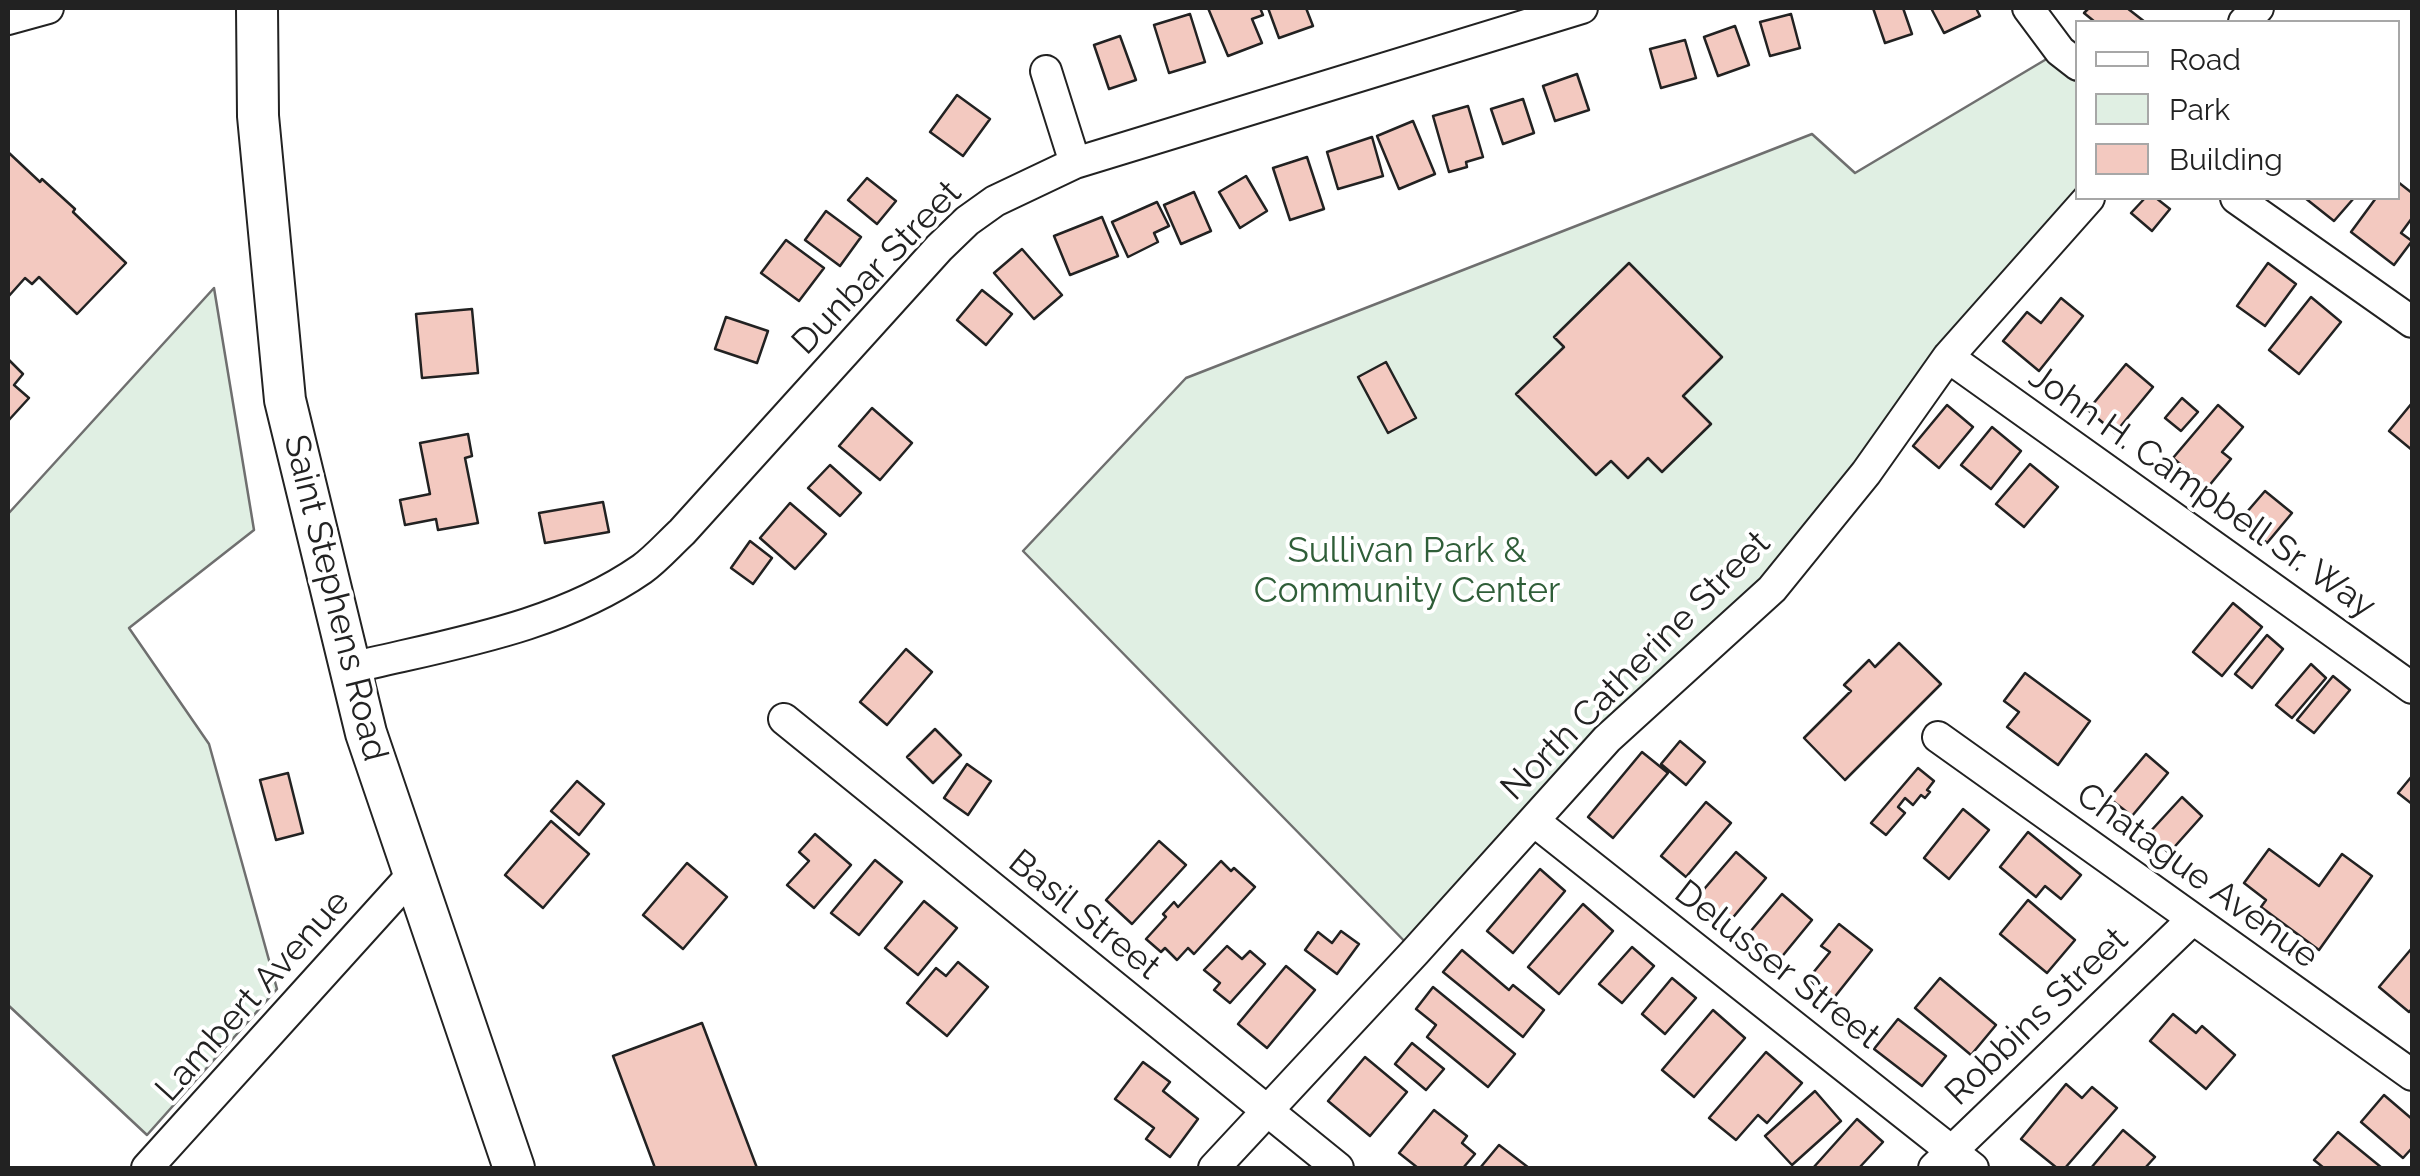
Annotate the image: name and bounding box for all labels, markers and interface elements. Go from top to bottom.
legend [2075,20,2400,200]
text: Road [2169,42,2241,77]
text: Park [2169,92,2230,127]
text: Building [2169,142,2283,177]
street label: Dunbar Street [784,172,970,364]
street label: John H. Campbell Sr. Way [2021,356,2383,628]
street label: Saint Stephens Road [274,431,396,765]
street label: North Catherine Street [1493,523,1779,809]
park label: Sullivan Park & Community Center [1254,530,1560,612]
street label: Chatague Avenue [2068,774,2326,978]
street label: Basil Street [1000,841,1168,989]
street label: Delusser Street [1666,872,1888,1058]
street label: Lambert Avenue [147,882,359,1110]
street label: Robbins Street [1937,920,2137,1114]

